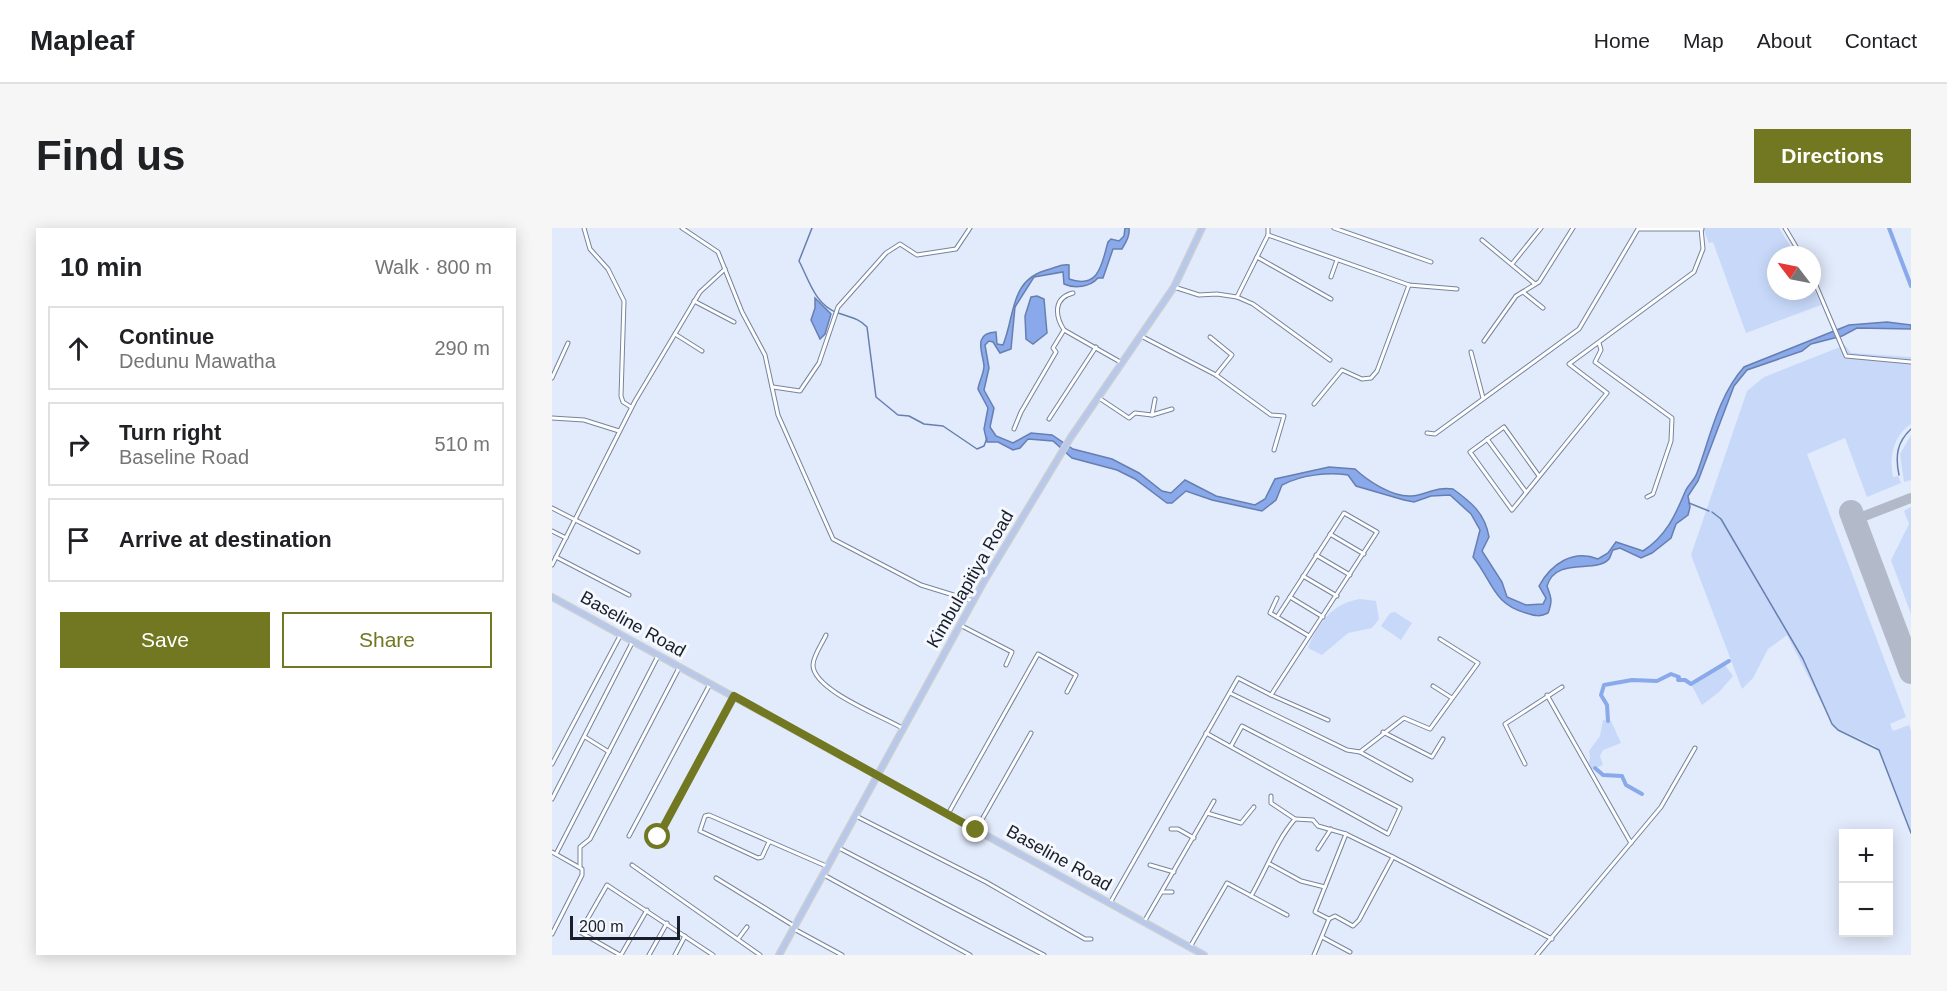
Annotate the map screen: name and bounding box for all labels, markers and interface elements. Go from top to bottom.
text: Mapleaf [30,25,134,56]
text: Home [1594,29,1650,52]
text: Map [1683,29,1724,52]
text: About [1757,29,1812,52]
text: Contact [1845,29,1917,52]
button: Directions [1754,129,1911,183]
text: Find us [36,132,185,179]
north arrow [1767,246,1821,300]
text: 10 min [60,252,142,282]
text: Walk · 800 m [375,256,492,278]
text: Continue [119,324,214,349]
icon: ahead [62,332,95,365]
text: 290 m [434,337,490,359]
text: Dedunu Mawatha [119,350,276,372]
text: Turn right [119,420,221,445]
icon: right [62,428,95,461]
text: 510 m [434,433,490,455]
text: Baseline Road [119,446,249,468]
street label: Kimbulapitiya Road [923,507,1017,651]
icon: arrive [62,524,95,557]
text: Arrive at destination [119,527,332,552]
street label: Baseline Road [577,587,689,661]
button: Save [60,612,270,668]
button: Share [282,612,492,668]
route end [962,816,988,842]
street label: Baseline Road [1003,821,1115,895]
route start [644,823,670,849]
map controls [1839,829,1893,937]
button: + [1839,829,1893,883]
button: − [1839,883,1893,937]
scale bar [570,913,680,940]
text: 200 m [579,918,623,935]

